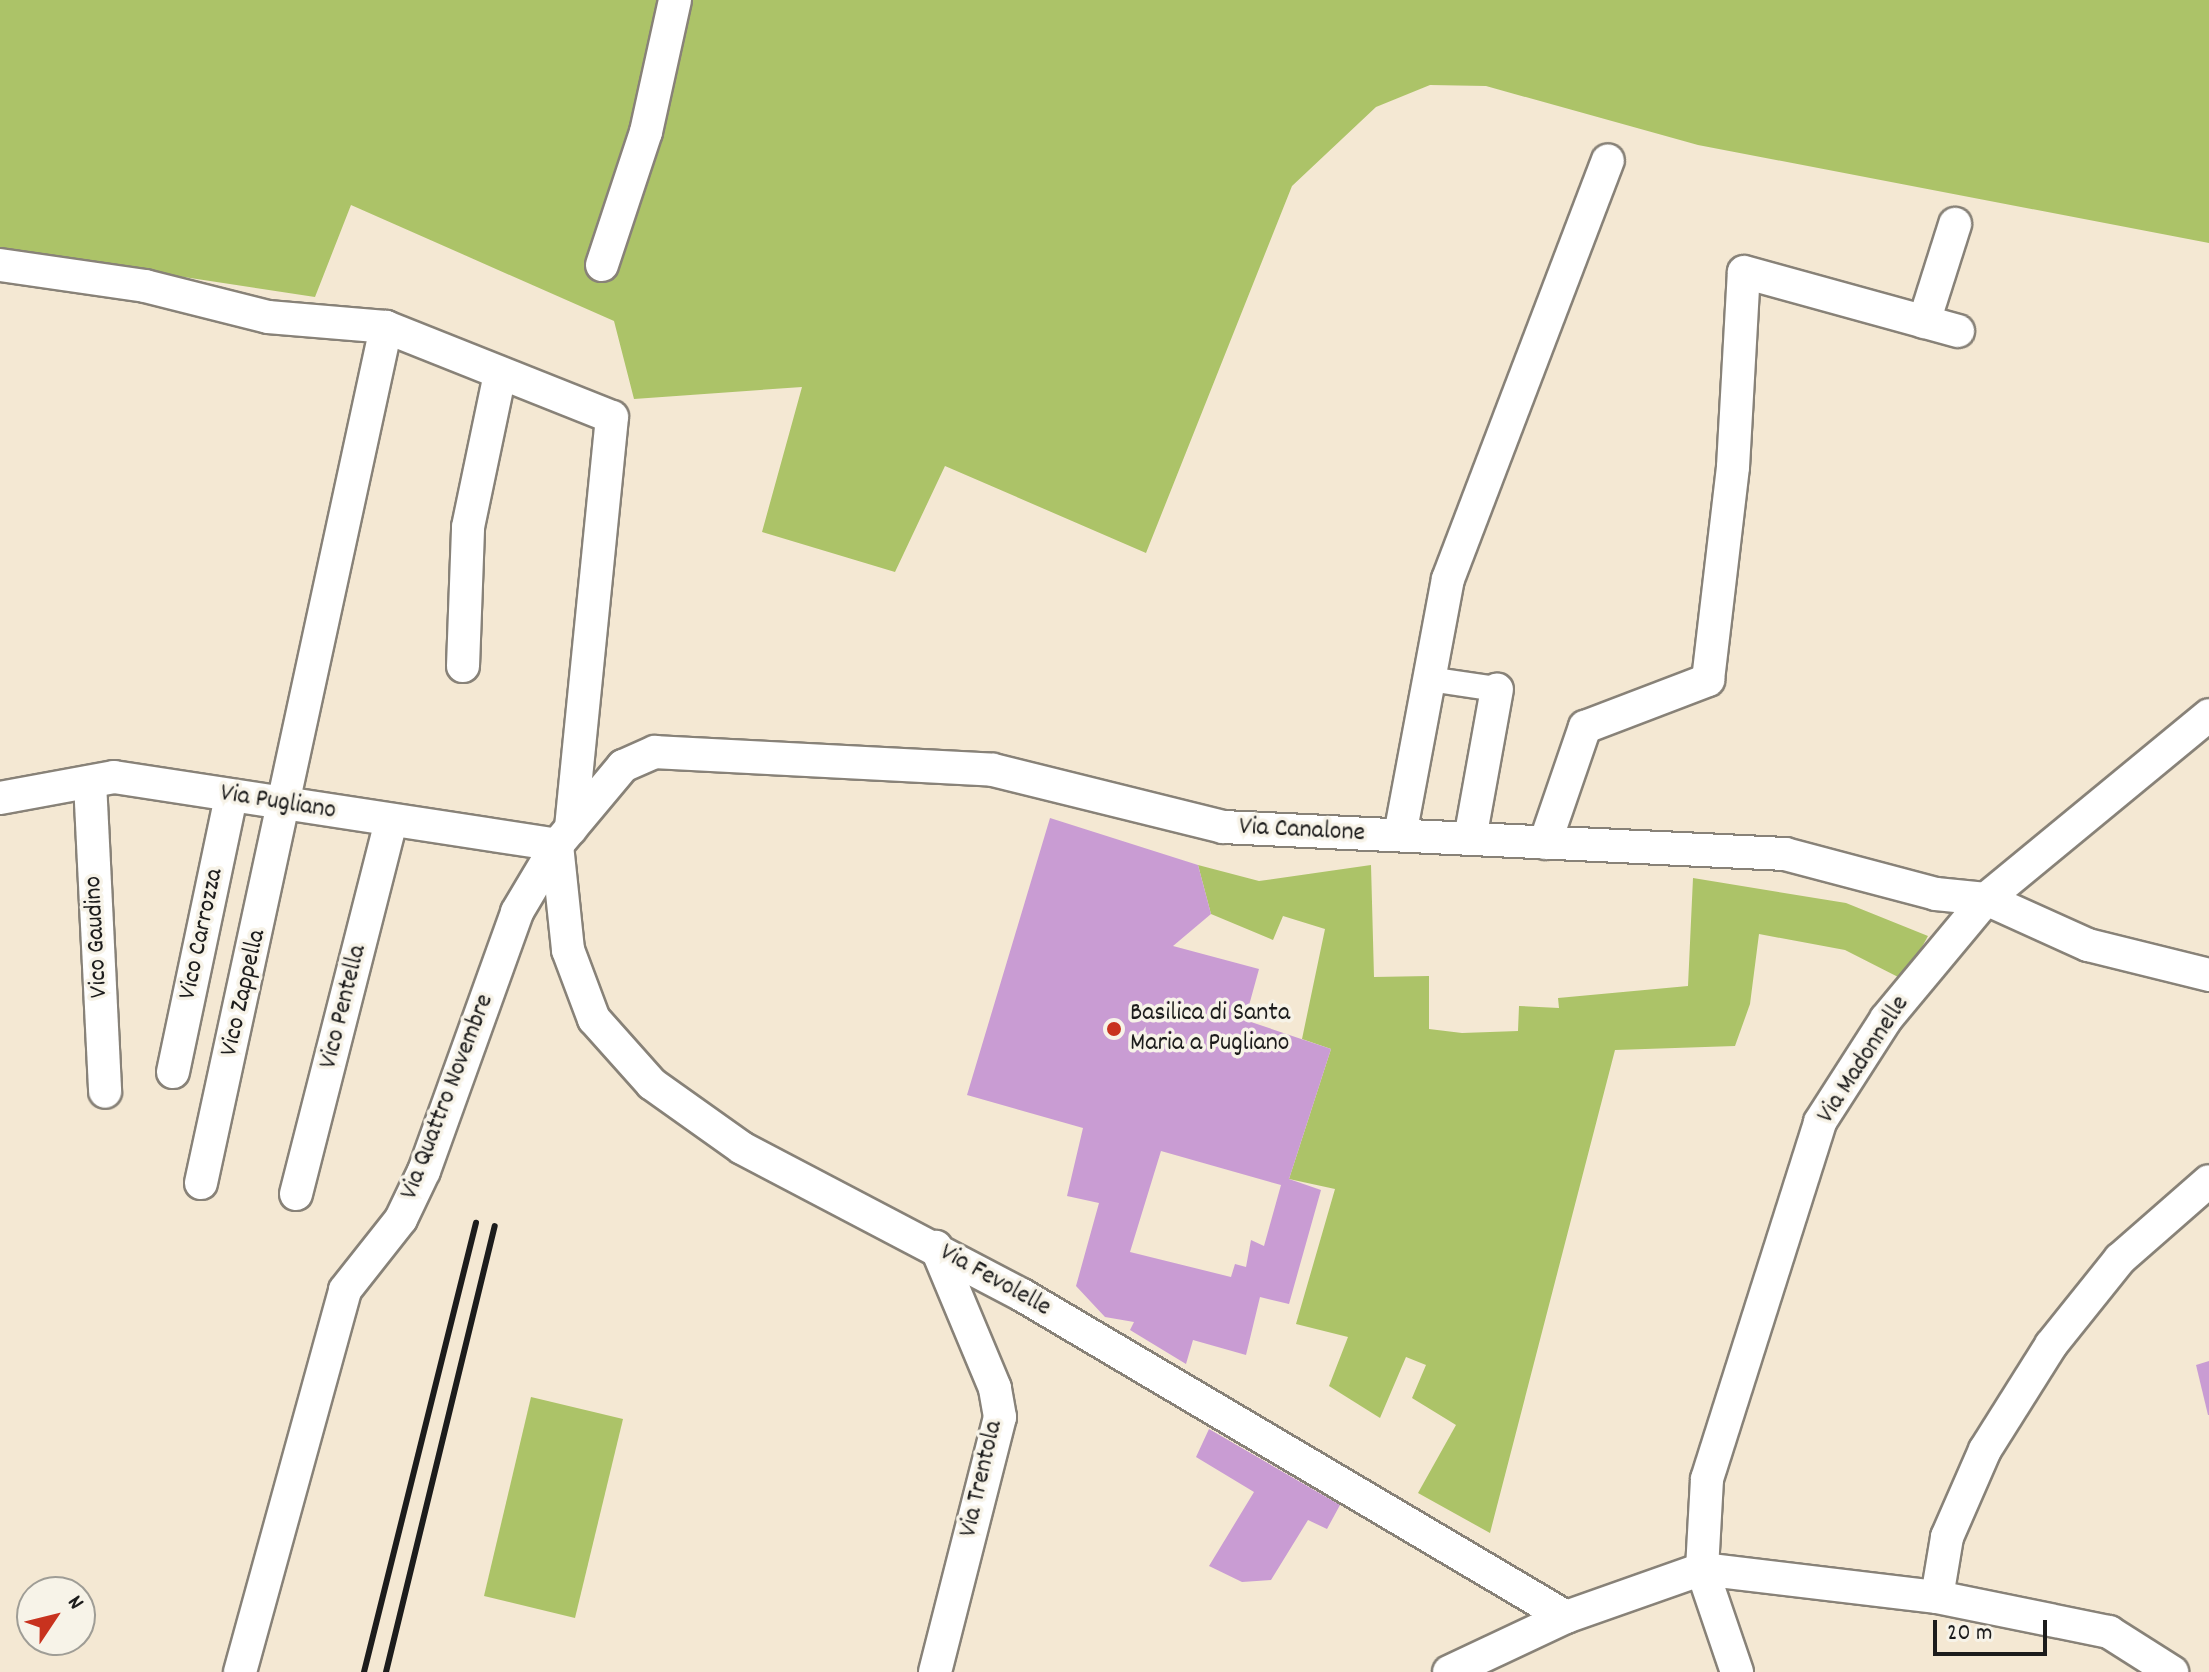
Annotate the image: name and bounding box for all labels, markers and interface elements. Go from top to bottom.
street label: Via Pugliano [218,778,338,828]
street label: Via Canalone [1238,812,1366,850]
street label: Vico Carrozza [173,866,231,1002]
street label: Vico Gaudino [78,875,116,999]
street label: Vico Zappella [214,927,274,1059]
street label: Vico Pentella [314,942,374,1072]
street label: Via Quattro Novembre [395,990,501,1204]
street label: Via Madonnelle [1811,990,1917,1130]
place label: Basilica di Santa Maria a Pugliano [1130,998,1290,1060]
marker: Basilica di Santa Maria a Pugliano [1105,1020,1123,1038]
street label: Via Fevolelle [934,1238,1056,1324]
street label: Via Trentola [953,1418,1011,1540]
north arrow [16,1576,96,1656]
text: N [59,1590,90,1616]
scale bar [1937,1604,2051,1654]
text: 20 m [1947,1617,1993,1651]

